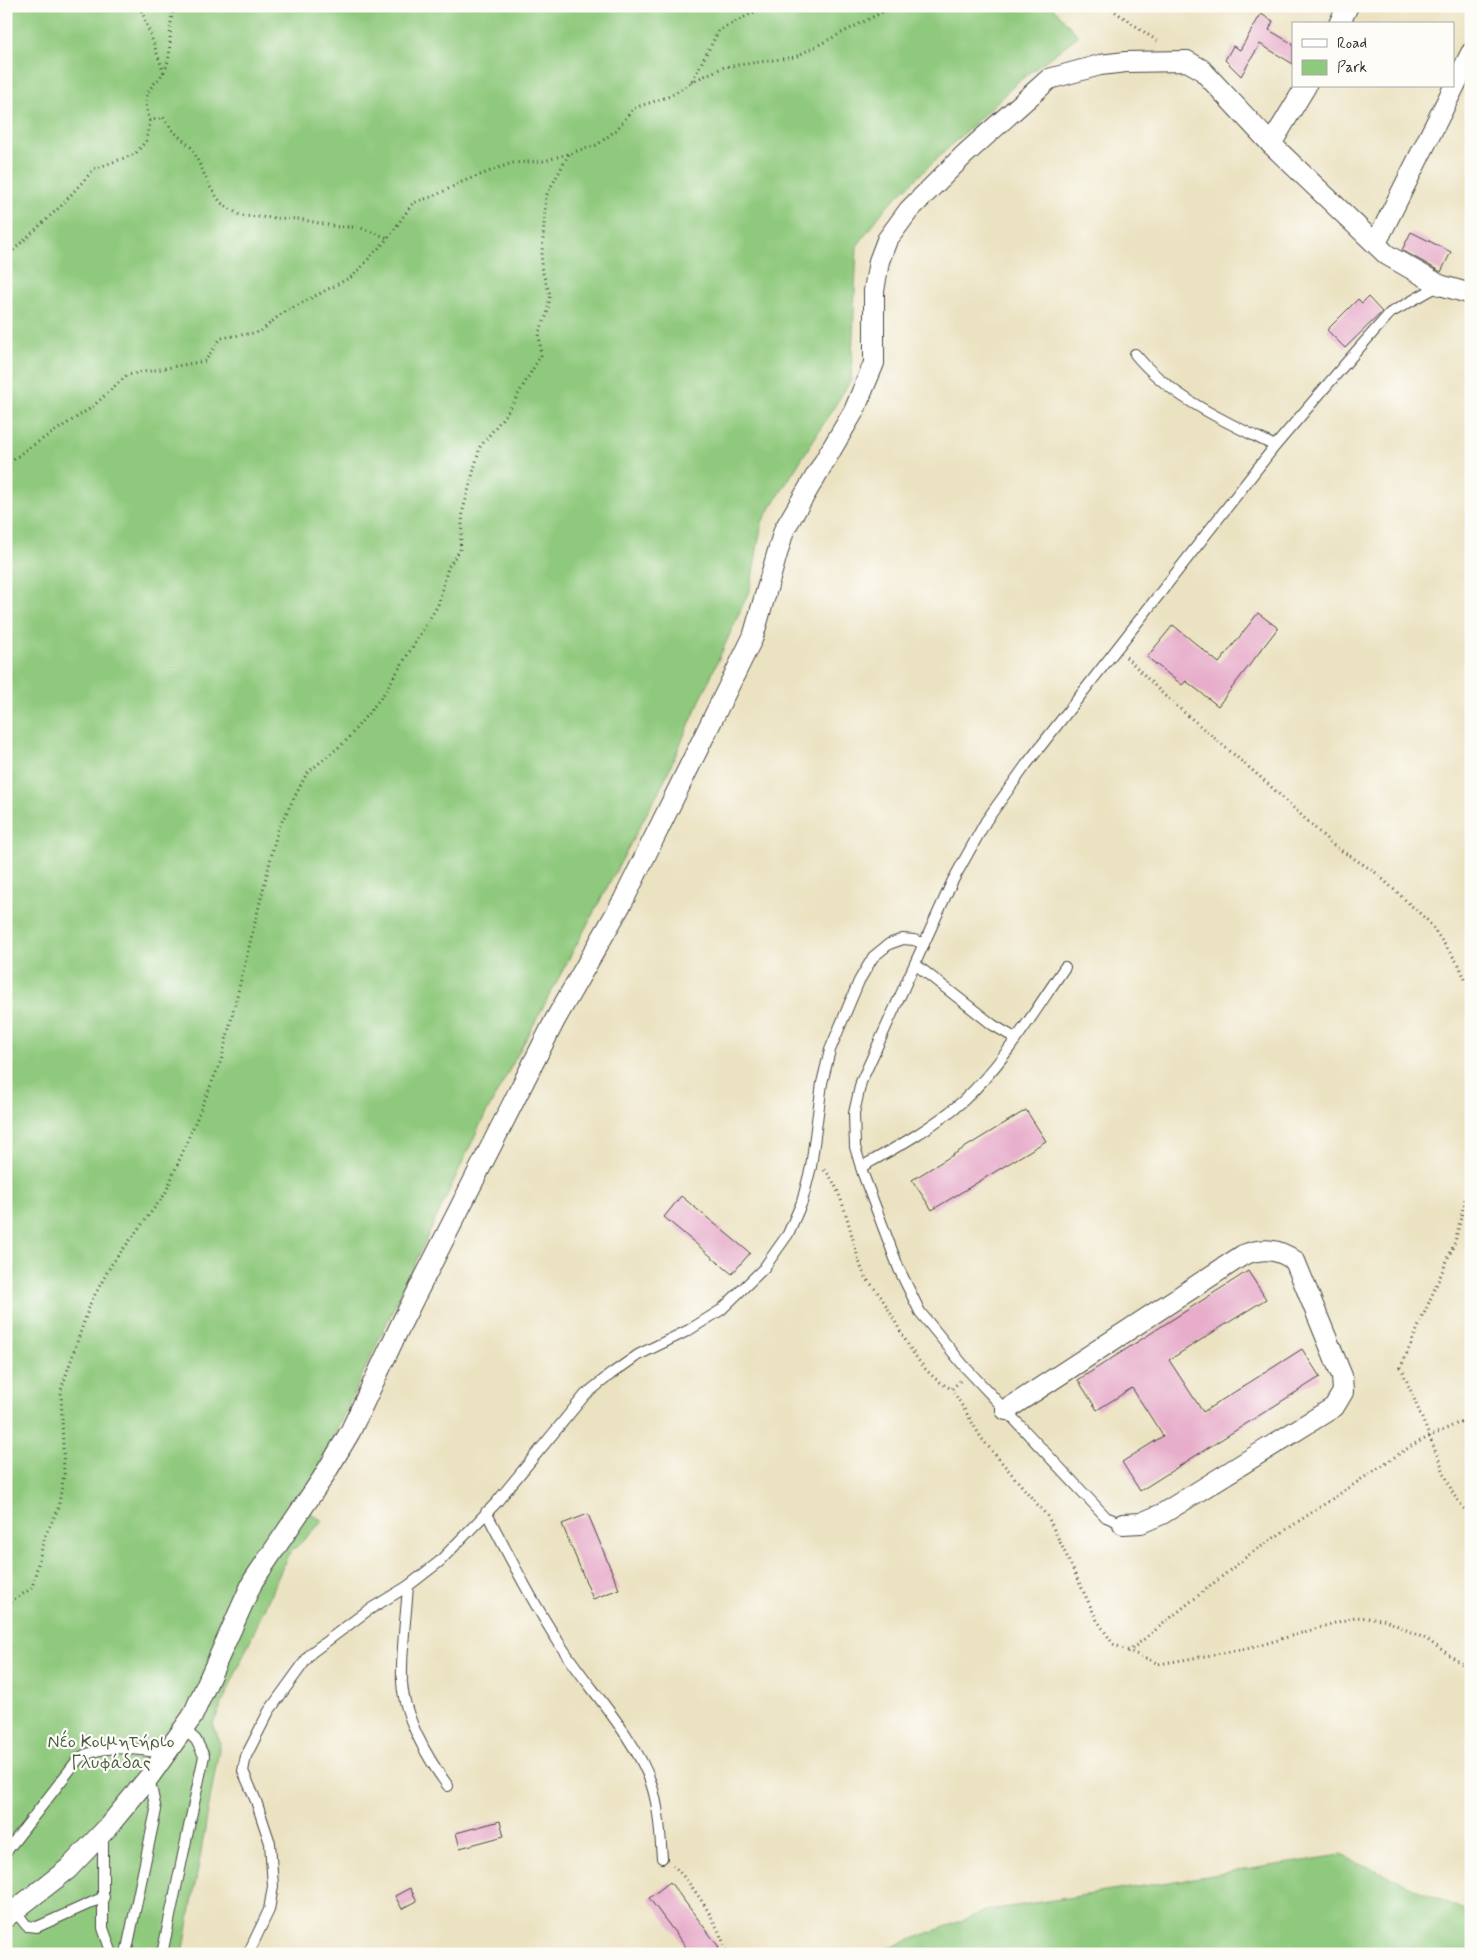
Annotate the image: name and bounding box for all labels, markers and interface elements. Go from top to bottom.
legend [1292,22,1454,88]
text: Road [1337,34,1367,54]
text: Park [1337,58,1367,78]
park label: Νέο Κοιμητήριο Γλυφάδας [47,1729,175,1775]

